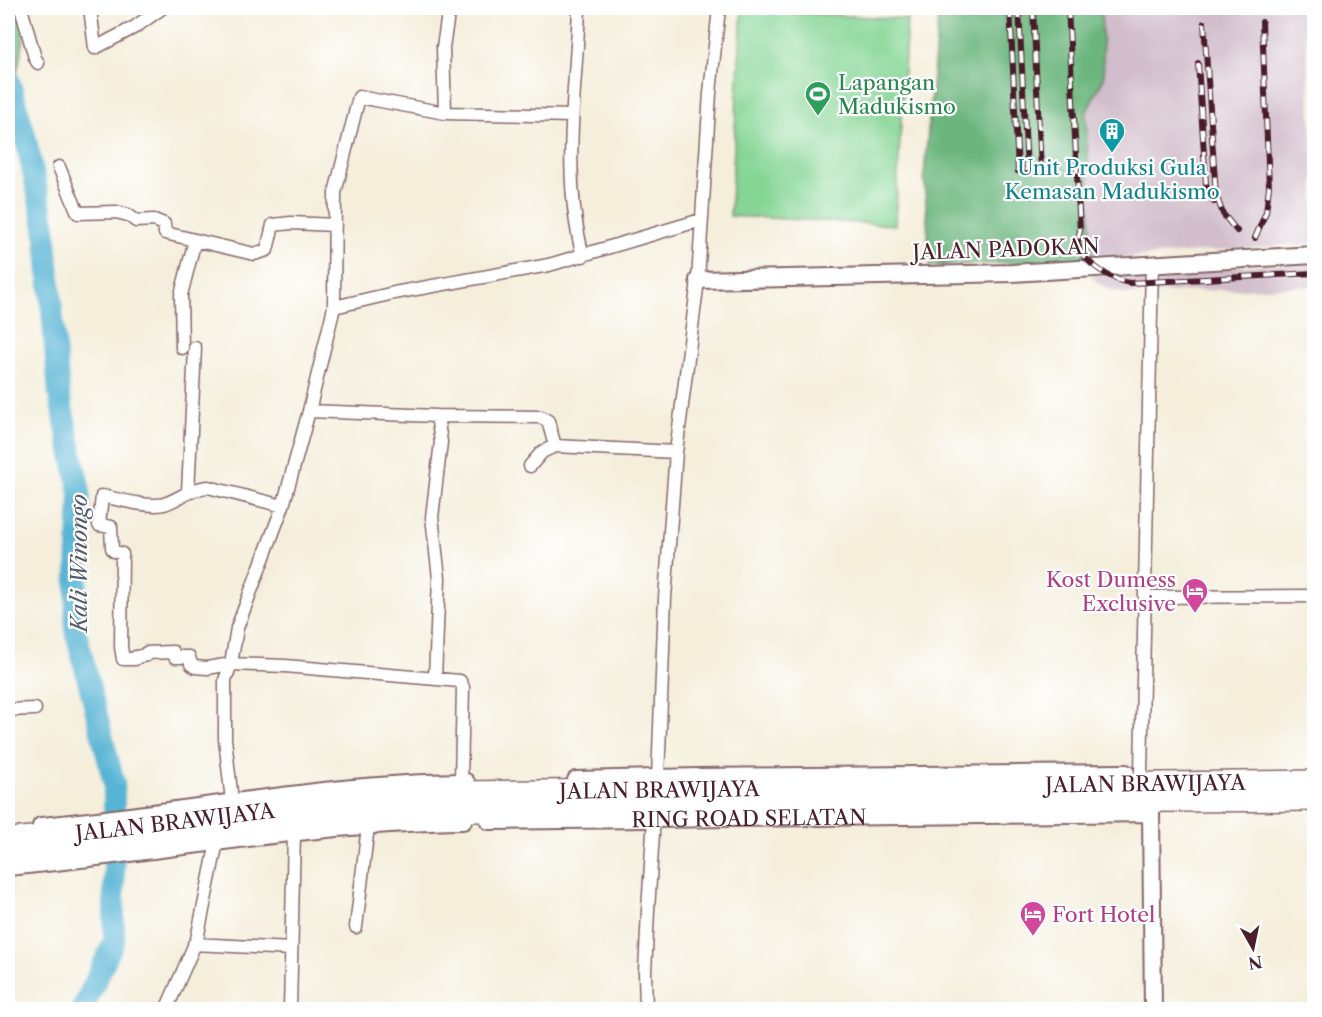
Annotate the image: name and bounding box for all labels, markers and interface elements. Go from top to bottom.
place label: Lapangan Madukismo [838,70,956,119]
sports icon: Lapangan Madukismo [803,79,833,117]
building icon: Unit Produksi Gula Kemasan Madukismo [1097,116,1127,154]
place label: Unit Produksi Gula Kemasan Madukismo [1004,155,1220,204]
street label: JALAN PADOKAN [909,233,1100,265]
water label: Kali Winongo [66,494,93,634]
place label: Kost Dumess Exclusive [1046,567,1176,616]
hotel icon: Kost Dumess Exclusive [1180,576,1210,614]
street label: JALAN BRAWIJAYA [1042,769,1246,797]
street label: JALAN BRAWIJAYA [556,776,760,803]
street label: JALAN BRAWIJAYA [71,797,277,846]
street label: RING ROAD SELATAN [631,804,867,832]
hotel icon: Fort Hotel [1018,899,1048,937]
place label: Fort Hotel [1052,902,1155,927]
north arrow [1223,918,1283,978]
text: N [1247,952,1264,974]

